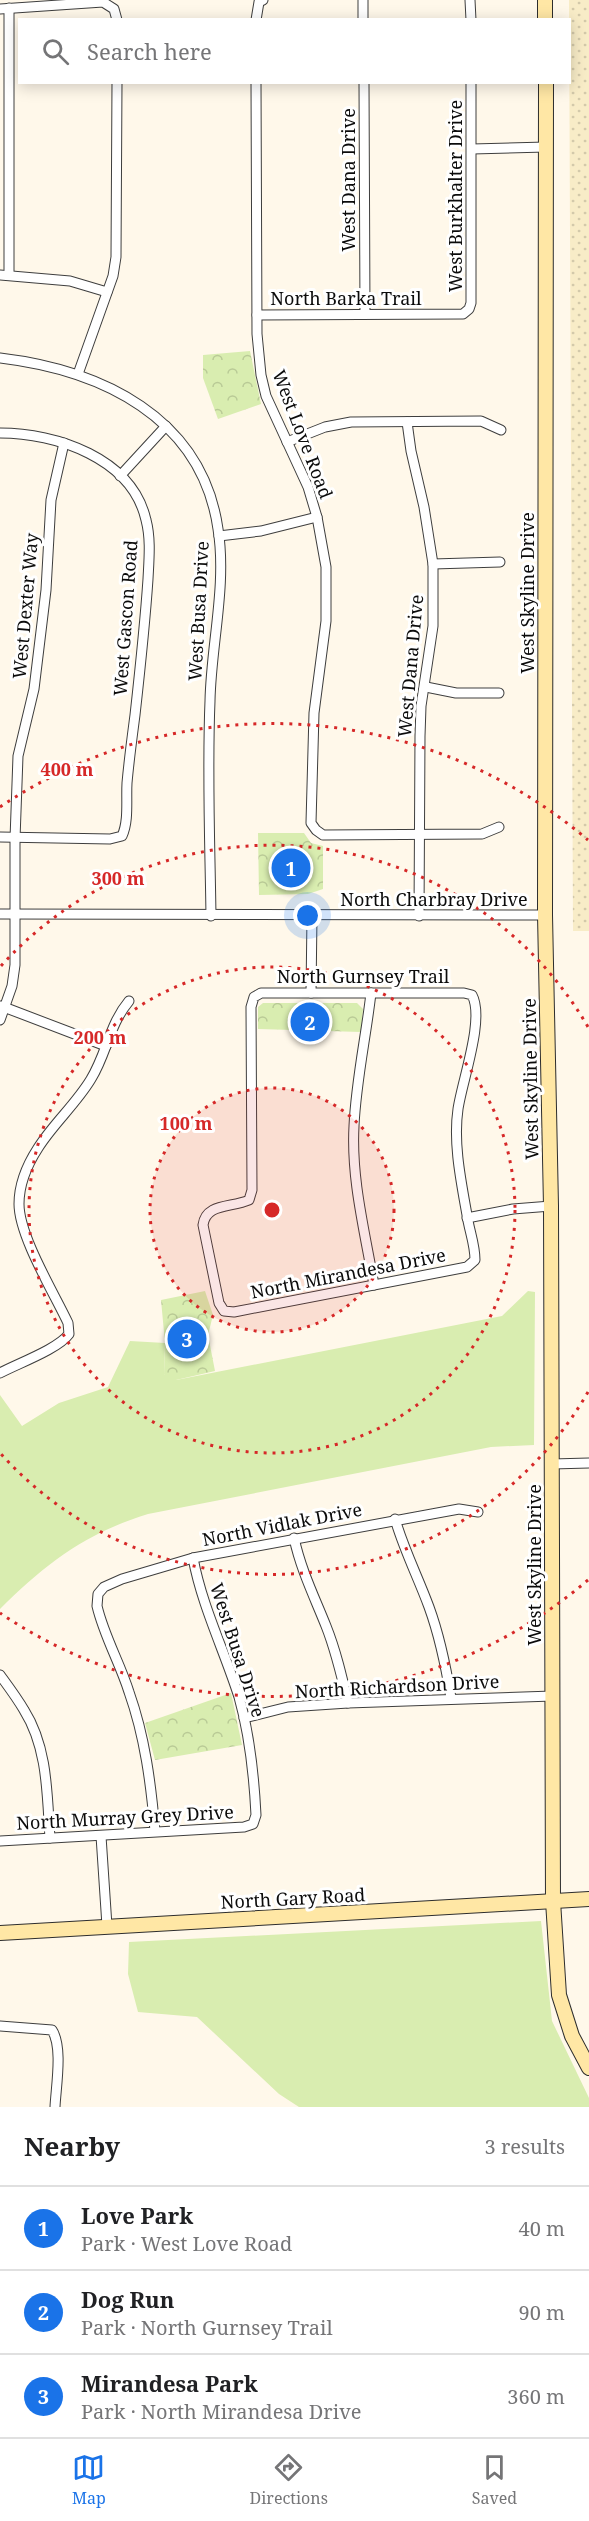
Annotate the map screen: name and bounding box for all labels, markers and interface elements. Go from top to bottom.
search box [18,18,571,84]
icon: search [39,35,72,68]
text: Search here [87,36,212,66]
street label: West Burkhalter Drive [443,100,467,292]
street label: West Dana Drive [336,108,360,252]
street label: North Barka Trail [270,286,422,310]
street label: West Love Road [267,366,339,502]
street label: West Skyline Drive [515,512,539,674]
street label: West Dexter Way [7,531,43,680]
street label: West Gascon Road [108,539,142,697]
street label: West Busa Drive [182,540,214,682]
street label: West Dana Drive [392,593,428,739]
text: 400 m [41,757,94,781]
pin: 1 [272,846,310,890]
text: 300 m [92,866,145,890]
street label: North Charbray Drive [340,887,528,911]
your location [293,901,322,930]
street label: North Gurnsey Trail [277,964,450,988]
street label: West Skyline Drive [517,998,543,1160]
pin: 2 [290,1000,330,1044]
text: 200 m [74,1025,127,1049]
text: 100 m [160,1111,213,1135]
centre of rings [262,1200,282,1220]
street label: North Mirandesa Drive [248,1242,448,1304]
pin: 3 [168,1316,207,1362]
street label: West Skyline Drive [522,1484,546,1646]
street label: North Vidlak Drive [200,1497,364,1551]
street label: West Busa Drive [205,1580,271,1720]
street label: North Richardson Drive [294,1669,500,1703]
street label: North Murray Grey Drive [16,1799,234,1835]
street label: North Gary Road [220,1882,366,1914]
text: Nearby [24,2128,120,2164]
text: 3 results [485,2133,565,2160]
text: Love Park [81,2200,193,2230]
text: 1 [38,2215,49,2242]
text: 40 m [519,2215,565,2242]
text: Park · West Love Road [81,2230,292,2257]
text: Dog Run [81,2284,174,2314]
text: 2 [38,2299,49,2326]
text: 90 m [519,2299,565,2326]
text: Park · North Gurnsey Trail [81,2314,333,2341]
text: Mirandesa Park [81,2368,258,2398]
text: 3 [38,2383,49,2410]
text: 360 m [507,2383,565,2410]
text: Park · North Mirandesa Drive [81,2398,361,2425]
tab: Map [72,2451,106,2509]
tab: Directions [250,2451,328,2509]
tab: Saved [472,2451,517,2509]

